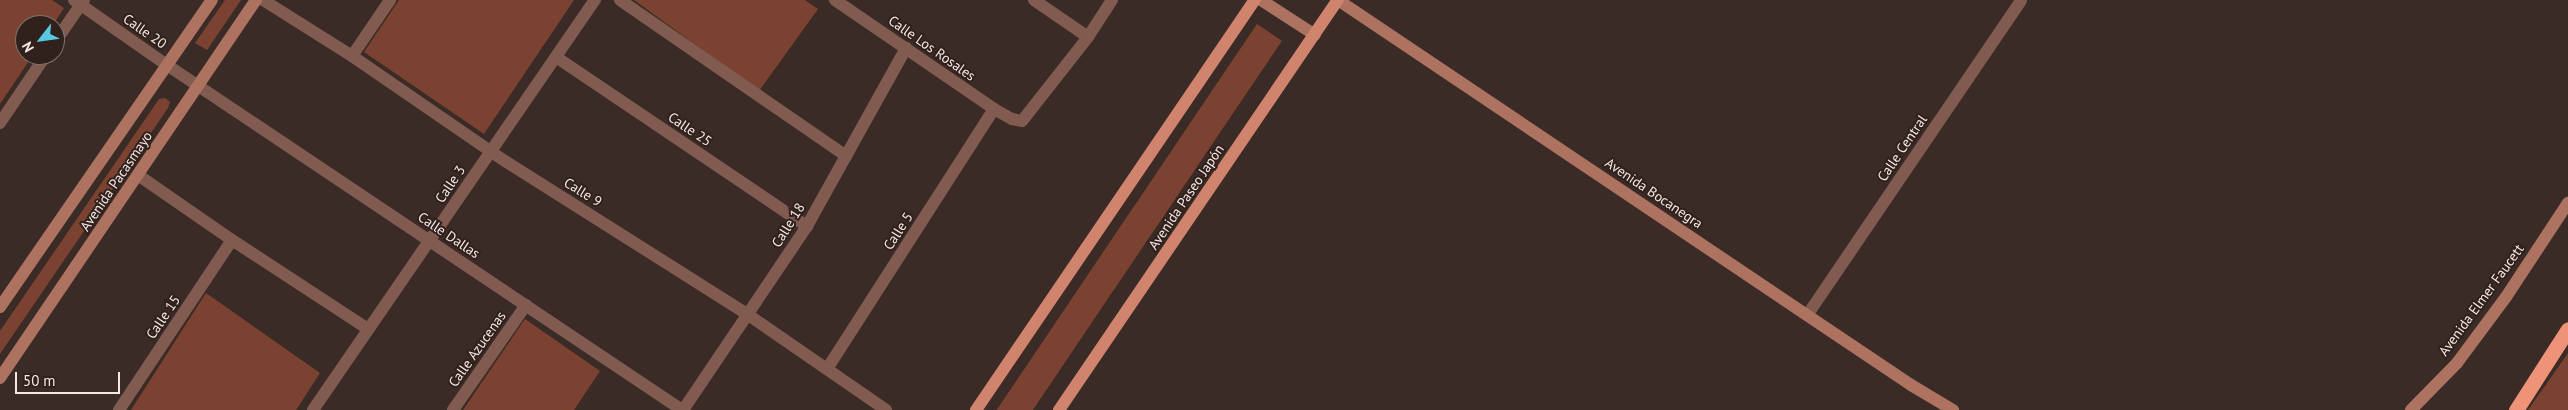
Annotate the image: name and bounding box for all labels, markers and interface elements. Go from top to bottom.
street label: Calle 20 [120,10,170,52]
street label: Calle Los Rosales [885,12,979,84]
north arrow [15,15,65,65]
text: N [18,39,38,55]
street label: Calle 25 [665,108,715,150]
street label: Calle Central [1874,112,1930,184]
street label: Avenida Pacasmayo [76,128,156,234]
street label: Avenida Paseo Japón [1145,141,1227,253]
street label: Avenida Bocanegra [1602,154,1706,232]
street label: Calle 3 [431,162,469,206]
street label: Calle 9 [561,174,605,210]
street label: Calle 18 [768,200,808,250]
street label: Calle Dallas [415,208,483,262]
street label: Calle 5 [880,209,916,253]
street label: Avenida Elmer Faucett [2435,241,2527,359]
street label: Calle 15 [142,292,184,342]
street label: Calle Azucenas [445,308,509,390]
scale bar [18,362,122,394]
text: 50 m [23,371,56,390]

